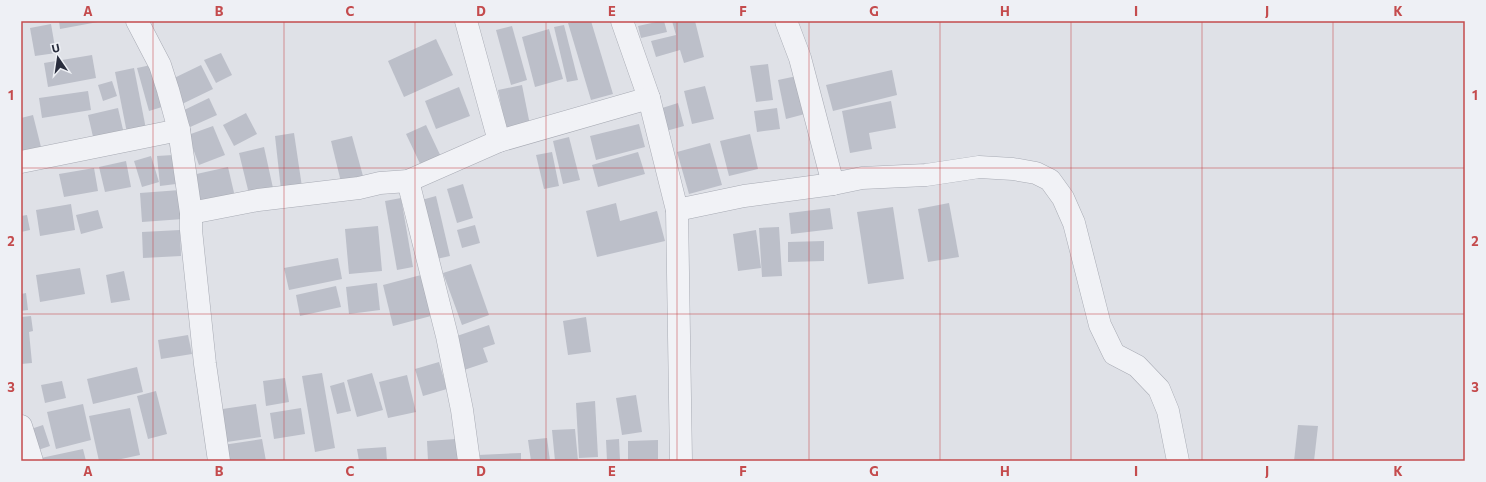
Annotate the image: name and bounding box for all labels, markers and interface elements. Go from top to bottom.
text: A [83,3,93,19]
text: B [215,3,224,19]
text: C [346,3,355,19]
text: D [476,3,486,19]
text: E [608,3,616,19]
text: F [739,3,747,19]
text: G [869,3,879,19]
text: H [1000,3,1010,19]
text: I [1134,3,1138,19]
text: J [1265,3,1269,19]
text: K [1393,3,1403,19]
north arrow [38,38,78,78]
text: U [50,41,61,55]
text: 1 [8,87,14,103]
text: 1 [1472,87,1478,103]
text: 2 [7,233,15,249]
text: 2 [1471,233,1479,249]
text: 3 [7,379,15,395]
text: 3 [1471,379,1479,395]
text: A [83,463,93,479]
text: B [215,463,224,479]
text: C [346,463,355,479]
text: D [476,463,486,479]
text: E [608,463,616,479]
text: F [739,463,747,479]
text: G [869,463,879,479]
text: H [1000,463,1010,479]
text: I [1134,463,1138,479]
text: J [1265,463,1269,479]
text: K [1393,463,1403,479]

